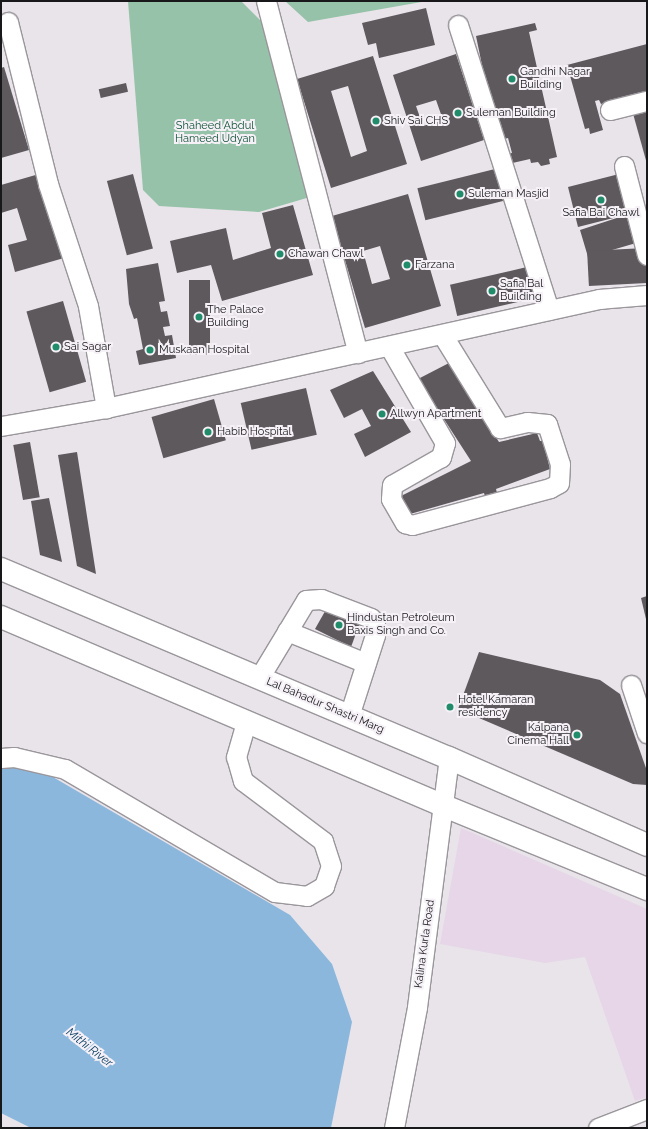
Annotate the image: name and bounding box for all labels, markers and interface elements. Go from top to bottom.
place label: Gandhi Nagar Building [520,66,590,92]
marker: Gandhi Nagar Building [507,74,517,84]
place label: Suleman Building [466,106,556,120]
marker: Suleman Building [453,108,463,118]
place label: Shiv Sai CHS [384,114,448,128]
marker: Shiv Sai CHS [371,116,381,126]
park label: Shaheed Abdul Hameed Udyan [175,120,255,146]
place label: Suleman Masjid [468,187,549,201]
marker: Suleman Masjid [455,189,465,199]
marker: Safia Bai Chawl [596,195,606,205]
place label: Safia Bai Chawl [562,206,640,220]
place label: Chawan Chawl [288,247,364,261]
marker: Chawan Chawl [275,249,285,259]
place label: Farzana [415,258,454,272]
marker: Farzana [402,260,412,270]
place label: Safia Bal Building [500,278,543,304]
marker: Safia Bal Building [487,286,497,296]
place label: The Palace Building [207,304,264,330]
marker: The Palace Building [194,312,204,322]
place label: Sai Sagar [64,340,111,354]
marker: Sai Sagar [51,342,61,352]
place label: Muskaan Hospital [159,343,249,357]
marker: Muskaan Hospital [144,344,156,356]
place label: Allwyn Apartment [390,407,482,421]
marker: Allwyn Apartment [377,409,387,419]
place label: Habib Hospital [217,425,292,439]
marker: Habib Hospital [202,426,214,438]
place label: Hindustan Petroleum Baxis Singh and Co. [347,612,455,638]
marker: Hindustan Petroleum Baxis Singh and Co. [334,620,344,630]
street label: Lal Bahadur Shastri Marg [264,675,386,737]
place label: Hotel Kamaran residency [458,694,534,720]
marker: Hotel Kamaran residency [445,702,455,712]
place label: Kalpana Cinema Hall [507,722,569,748]
marker: Kalpana Cinema Hall [572,730,582,740]
street label: Kalina Kurla Road [412,899,438,989]
water label: Mithi River [63,1025,115,1071]

